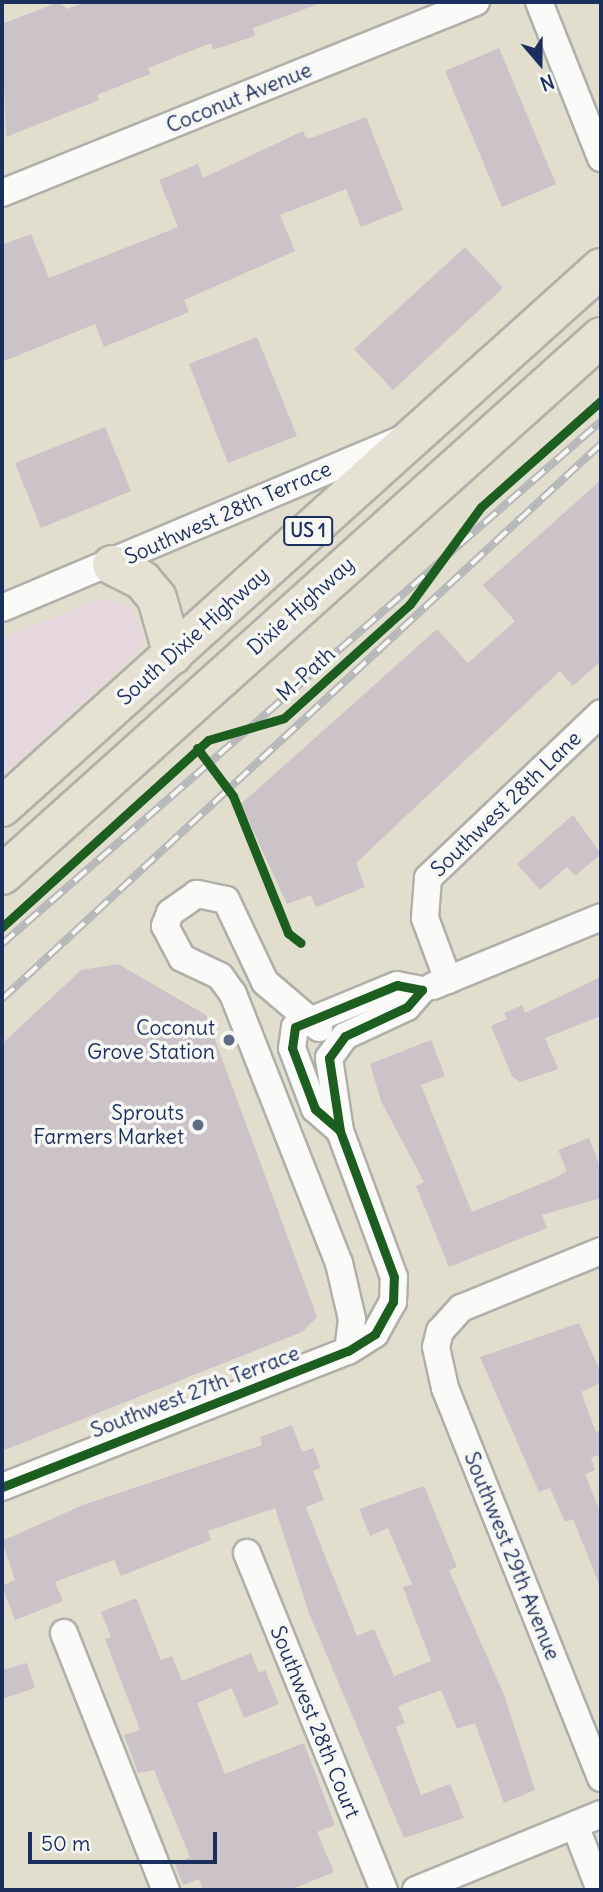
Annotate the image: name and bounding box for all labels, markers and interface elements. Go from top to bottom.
north arrow [505,28,575,98]
street label: Coconut Avenue [163,57,315,139]
text: N [537,69,557,96]
street label: Southwest 28th Terrace [121,456,335,570]
road number: US 1 [282,516,334,546]
street label: Dixie Highway [243,552,359,660]
street label: South Dixie Highway [112,562,274,710]
street label: M-Path [272,641,340,707]
street label: Southwest 28th Lane [426,726,586,882]
place label: Coconut Grove Station [87,1015,215,1065]
marker: Coconut Grove Station [221,1032,237,1048]
place label: Sprouts Farmers Market [33,1100,184,1150]
marker: Sprouts Farmers Market [190,1117,206,1133]
street label: Southwest 27th Terrace [87,1341,303,1443]
street label: Southwest 29th Avenue [459,1448,565,1664]
street label: Southwest 28th Court [265,1622,365,1822]
scale bar [32,1818,220,1862]
text: 50 m [41,1830,90,1857]

